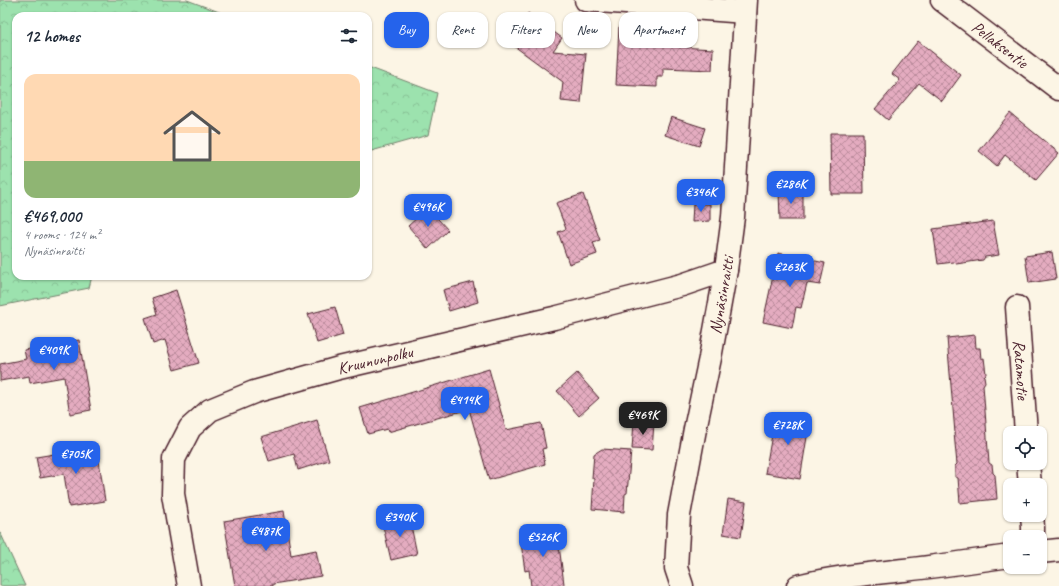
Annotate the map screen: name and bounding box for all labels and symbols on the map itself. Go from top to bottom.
street label: Pellaksentie [967,16,1033,74]
pin: €286K [763,171,819,205]
pin: €346K [673,179,729,213]
pin: €496K [400,194,456,228]
street label: Nynäsinraitti [705,253,739,336]
pin: €263K [762,254,818,288]
pin: €409K [26,337,82,371]
street label: Ratamotie [1008,339,1034,402]
street label: Kruununpolku [335,341,416,379]
pin: €414K [437,387,493,421]
pin: €469K [615,402,671,436]
pin: €728K [760,412,816,446]
pin: €705K [48,441,104,475]
pin: €340K [372,504,428,538]
pin: €487K [238,518,294,552]
pin: €526K [515,524,571,558]

